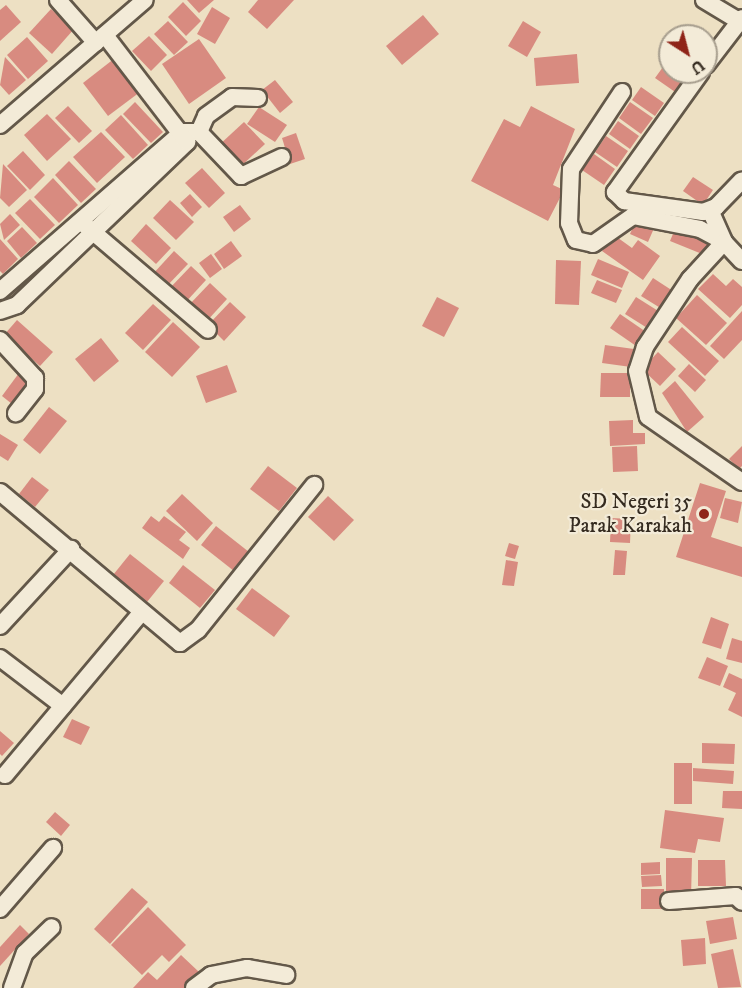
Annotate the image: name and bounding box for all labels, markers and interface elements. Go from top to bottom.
north arrow [658,24,718,84]
text: U [687,55,708,79]
place label: SD Negeri 35 Parak Karakah [568,489,692,539]
marker: SD Negeri 35 Parak Karakah [697,507,711,521]

